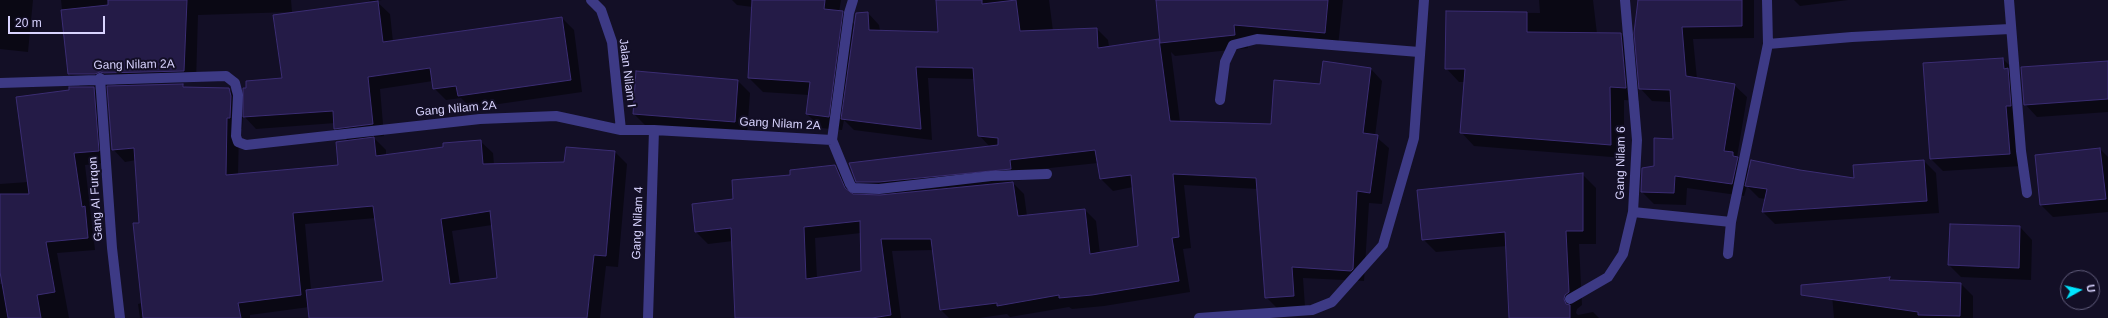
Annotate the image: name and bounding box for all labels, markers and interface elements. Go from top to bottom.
scale bar [10,8,107,34]
text: 20 m [15,16,42,30]
street label: Jalan Nilam I [616,38,638,108]
street label: Gang Nilam 2A [93,57,175,73]
street label: Gang Nilam 2A [415,98,497,120]
street label: Gang Nilam 2A [739,115,821,133]
street label: Gang Nilam 6 [1613,126,1629,200]
street label: Gang Al Furqon [86,156,106,242]
street label: Gang Nilam 4 [630,186,646,260]
north arrow [2060,270,2100,310]
text: U [2084,284,2097,293]

